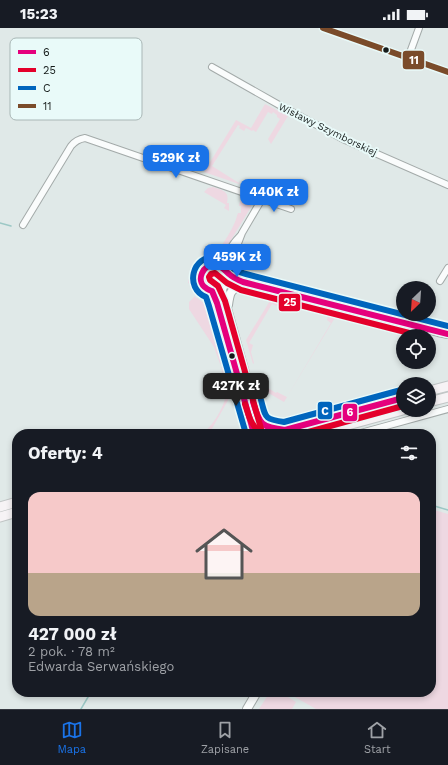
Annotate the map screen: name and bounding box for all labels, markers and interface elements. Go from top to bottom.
text: 15:23 [20,5,58,23]
legend [10,38,142,120]
unlabelled marker [381,45,391,55]
text: 6 [43,46,50,59]
line badge: 11 [402,50,425,70]
text: 11 [409,54,419,67]
text: 25 [43,64,56,77]
text: C [43,82,51,95]
text: 11 [43,100,52,113]
street label: Wisławy Szymborskiej [277,101,379,158]
pin: 529K zł [139,145,213,179]
text: 529K zł [152,150,200,165]
pin: 440K zł [237,179,311,213]
text: 440K zł [249,184,299,199]
pin: 459K zł [200,244,274,278]
text: 459K zł [213,249,261,264]
north arrow [396,281,436,321]
map controls [396,281,436,417]
line badge: 25 [278,293,301,312]
text: 25 [284,296,296,309]
button: locate [396,329,436,369]
unlabelled marker [227,351,237,361]
pin: 427K zł [199,373,273,407]
button: layers [396,377,436,417]
text: 427K zł [212,378,260,393]
line badge: C [317,401,333,420]
line badge: 6 [342,403,358,422]
text: C [321,405,329,418]
text: 6 [347,406,354,419]
icon: filters [398,442,420,464]
text: Oferty: 4 [28,443,103,463]
icon: home [188,518,260,590]
text: 427 000 zł [28,624,117,644]
text: 2 pok. · 78 m² [28,644,115,659]
text: Edwarda Serwańskiego [28,659,174,674]
tab: Mapa [57,719,86,756]
tab: Zapisane [201,719,249,756]
tab: Start [364,719,391,756]

